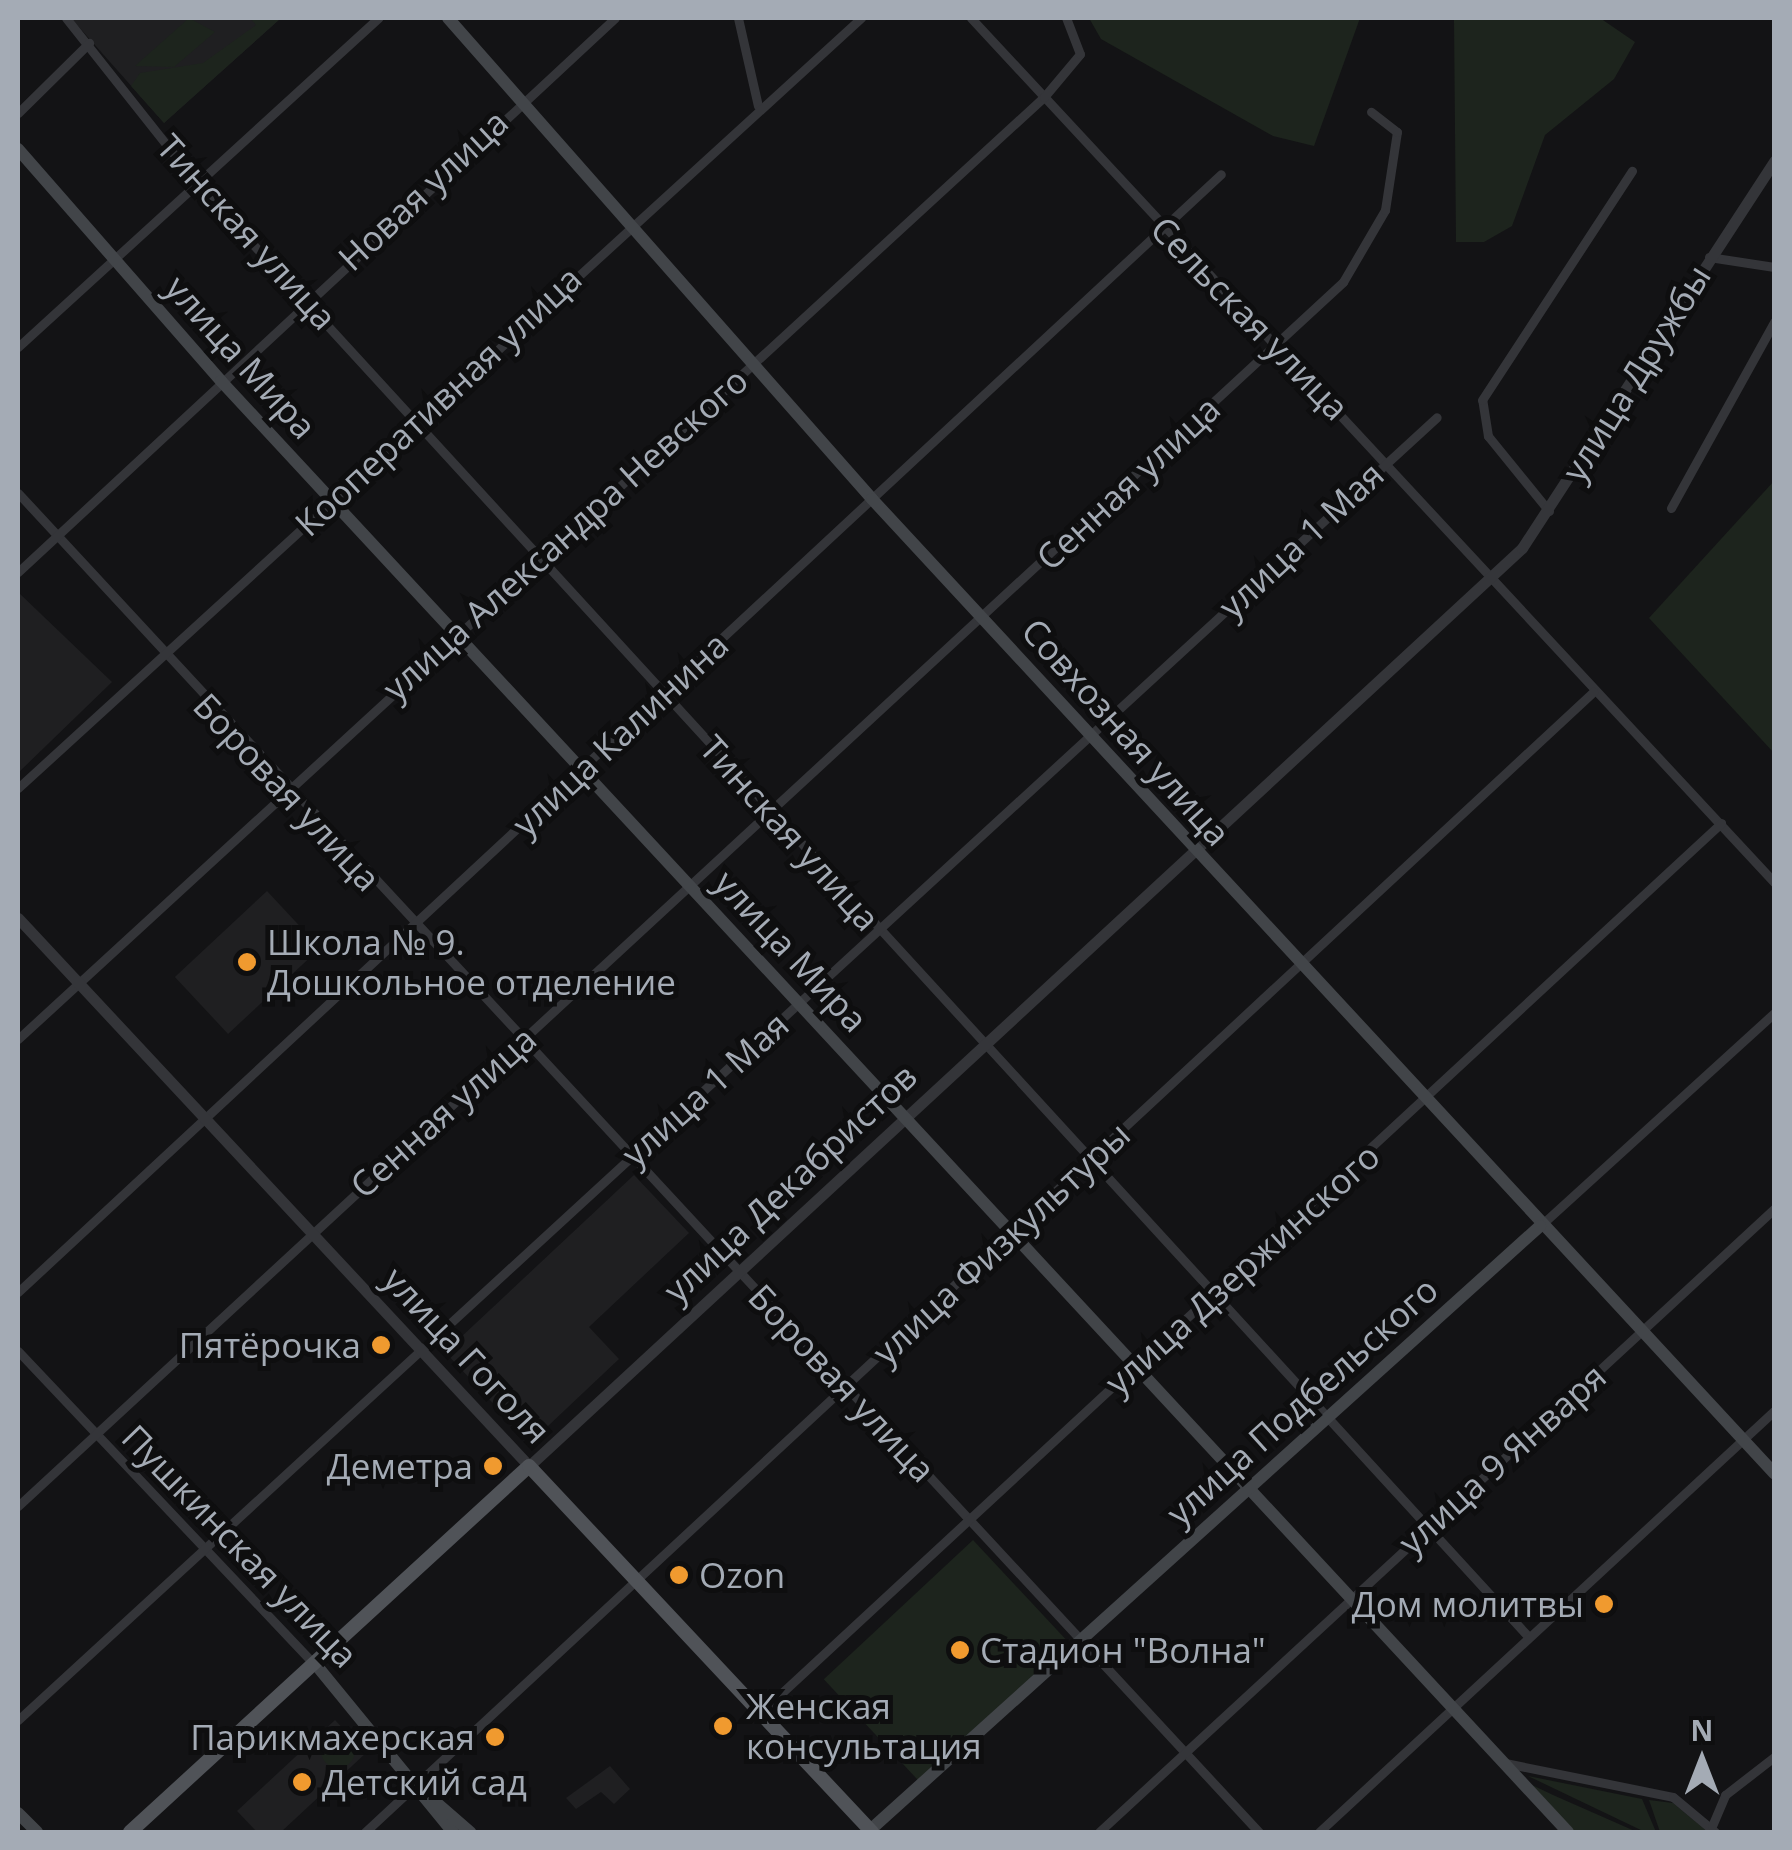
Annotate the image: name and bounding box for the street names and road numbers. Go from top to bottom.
street label: Новая улица [330,101,516,279]
street label: Тинская улица [149,126,345,338]
street label: Сельская улица [1142,208,1358,428]
street label: улица Дружбы [1553,257,1719,489]
street label: Кооперативная улица [286,258,590,544]
street label: улица Мира [157,267,325,447]
street label: улица Александра Невского [374,359,756,709]
street label: Сенная улица [1028,387,1228,579]
street label: улица 1 Мая [1210,453,1392,627]
street label: Совхозная улица [1013,610,1239,854]
street label: улица Калинина [504,623,736,845]
street label: Боровая улица [185,685,389,899]
street label: Тинская улица [692,727,888,939]
street label: улица Мира [706,862,876,1040]
street label: улица 1 Мая [613,1003,797,1175]
street label: Сенная улица [342,1018,544,1206]
street label: улица Декабристов [655,1055,925,1311]
street label: улица Физкультуры [864,1113,1138,1373]
street label: улица Дзержинского [1096,1135,1388,1403]
street label: улица Гоголя [375,1258,559,1452]
street label: улица Подбельского [1158,1268,1446,1534]
street label: Боровая улица [740,1276,944,1490]
street label: улица 9 Января [1390,1355,1614,1563]
street label: Пушкинская улица [114,1416,366,1676]

